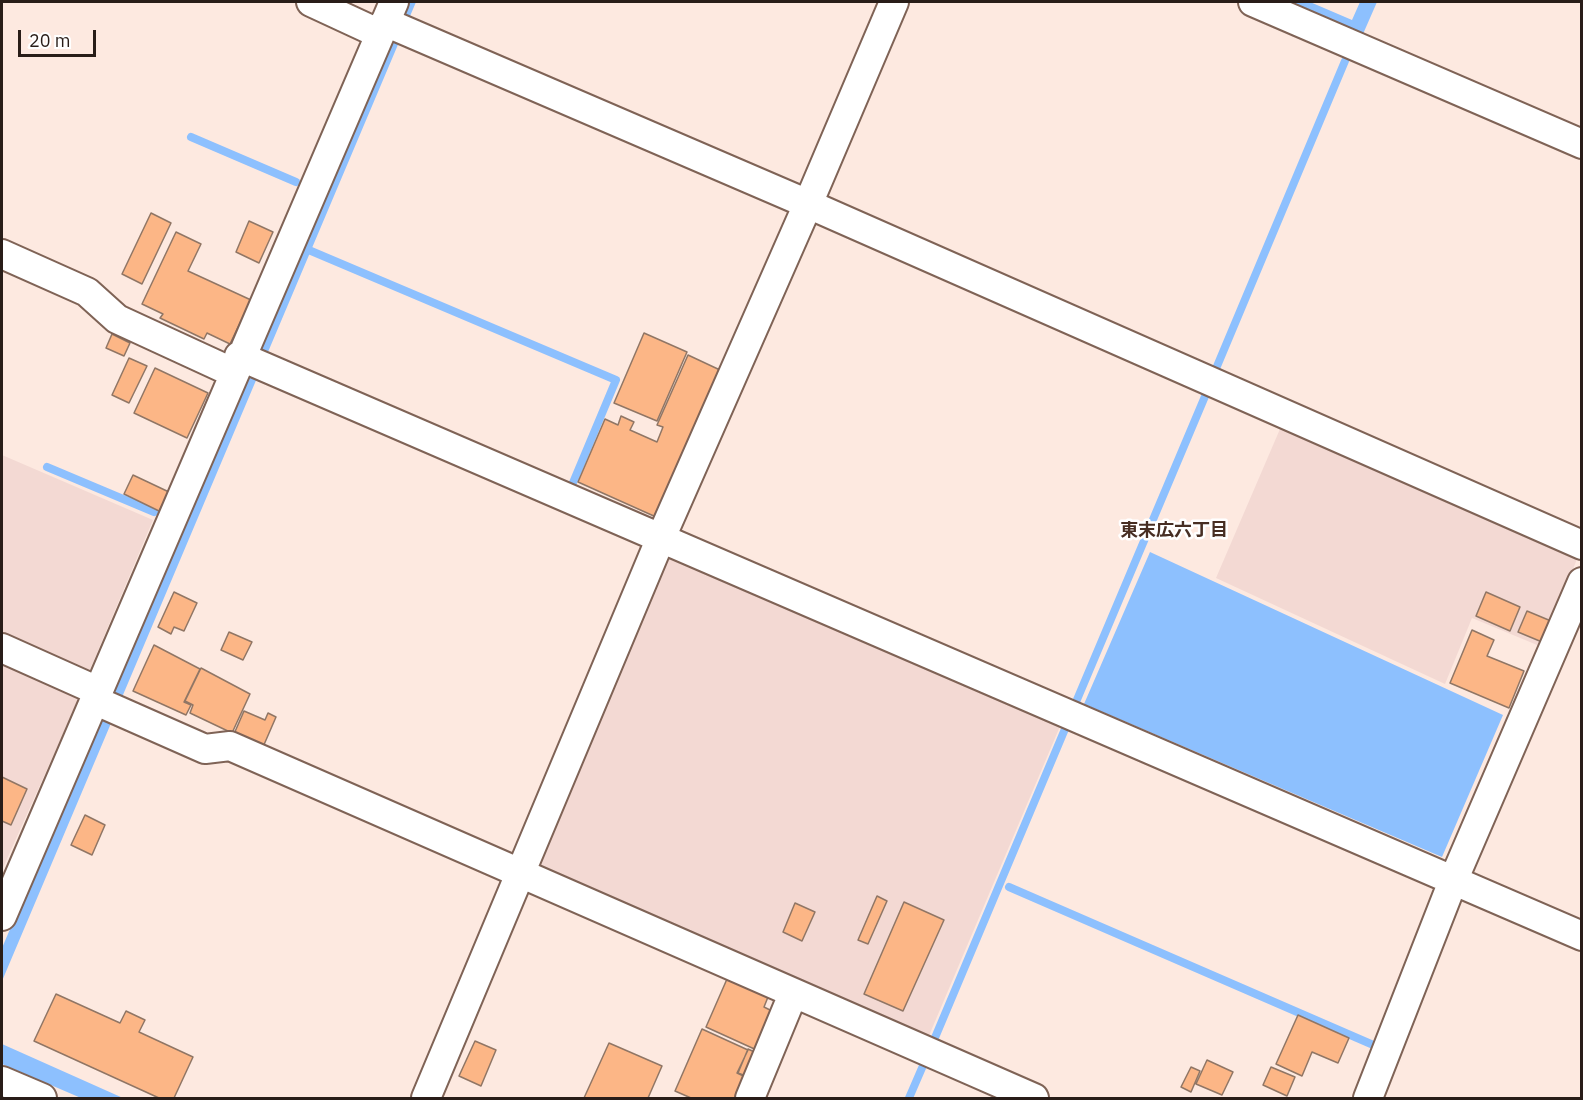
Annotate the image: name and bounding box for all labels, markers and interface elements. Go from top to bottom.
scale bar [21,18,99,56]
text: 20 m [29,29,71,52]
district label: 東末広六丁目 [1120,520,1228,542]

